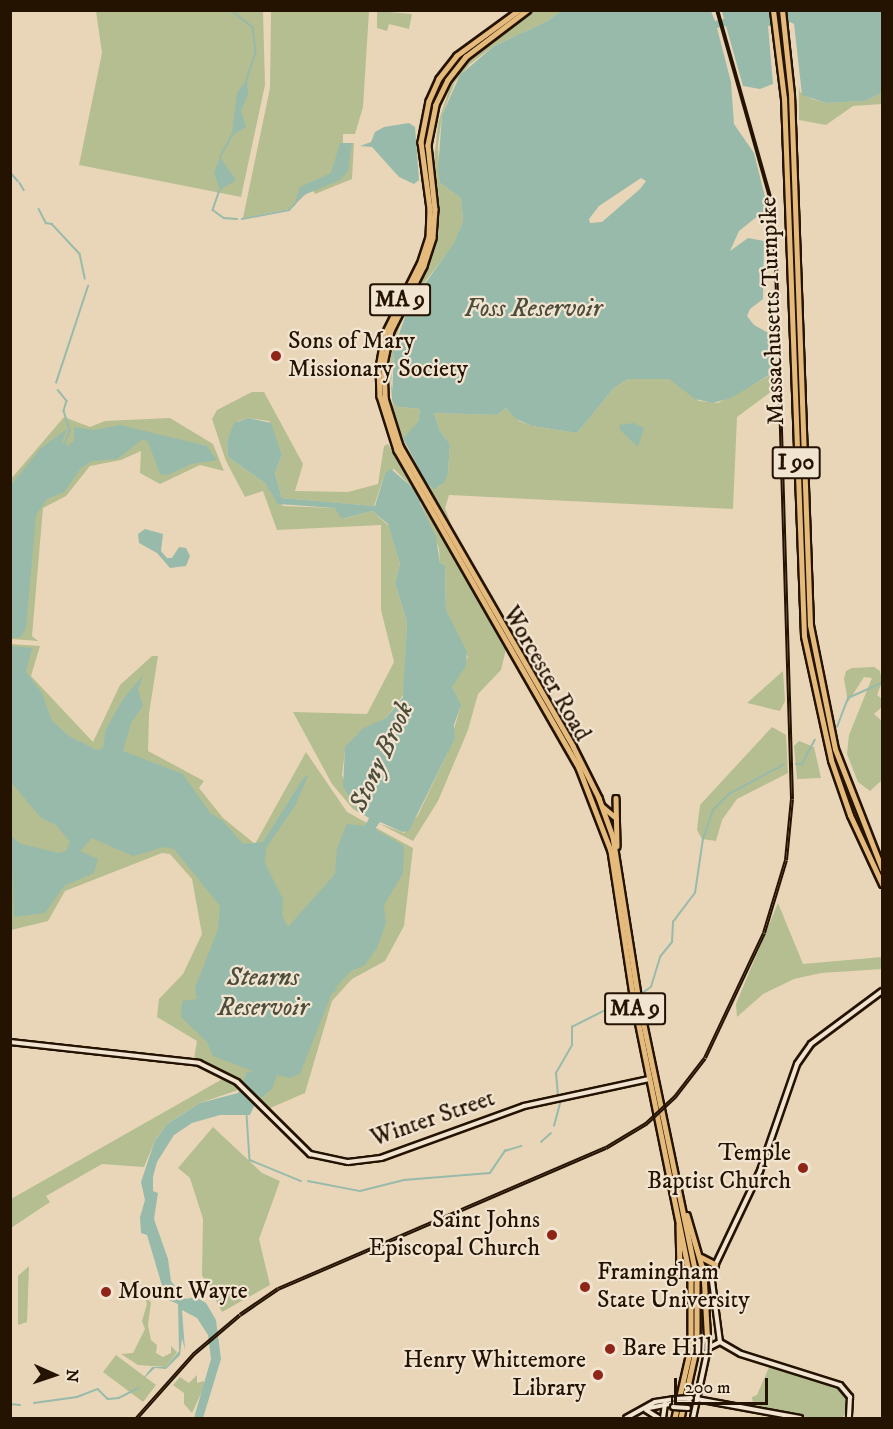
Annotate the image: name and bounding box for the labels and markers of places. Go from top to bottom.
place label: Sons of Mary Missionary Society [288,328,468,384]
marker: Sons of Mary Missionary Society [269,349,283,363]
place label: Temple Baptist Church [647,1140,791,1196]
marker: Temple Baptist Church [796,1161,810,1175]
place label: Saint Johns Episcopal Church [368,1207,540,1263]
marker: Saint Johns Episcopal Church [545,1228,559,1242]
place label: Framingham State University [597,1259,750,1315]
place label: Mount Wayte [118,1278,248,1306]
marker: Framingham State University [578,1280,592,1294]
marker: Mount Wayte [99,1285,113,1299]
place label: Bare Hill [622,1335,712,1363]
marker: Bare Hill [603,1342,617,1356]
place label: Henry Whittemore Library [403,1347,586,1403]
marker: Henry Whittemore Library [591,1368,605,1382]

